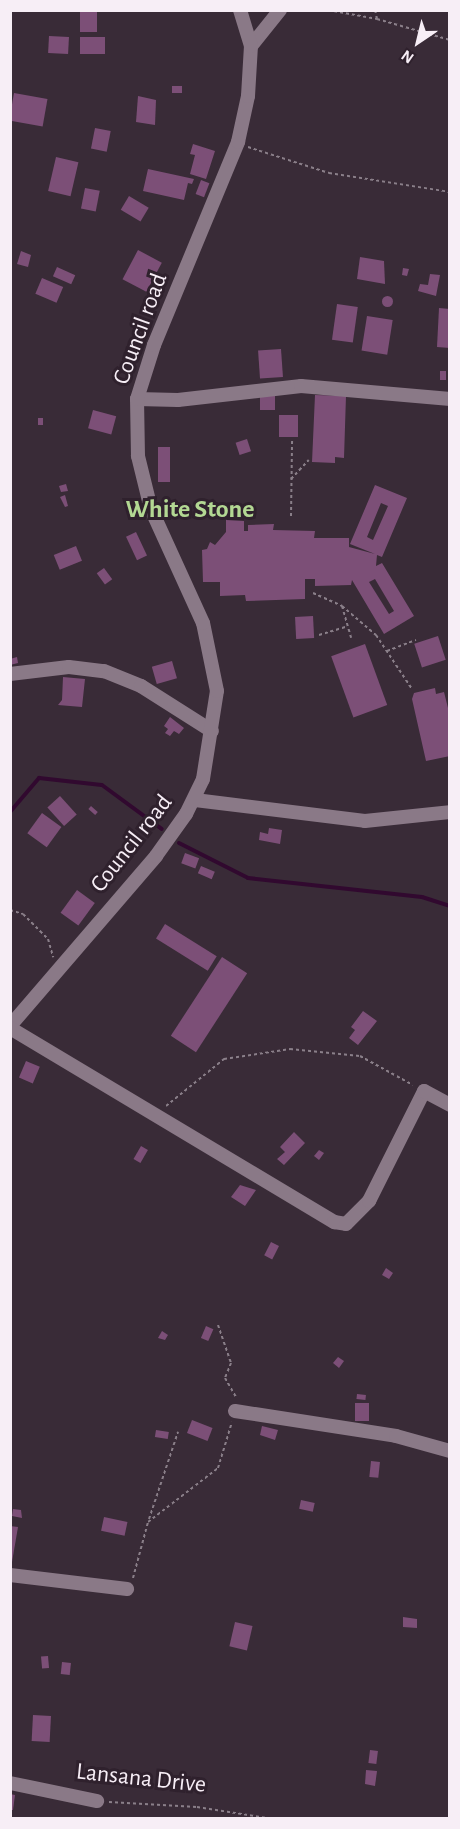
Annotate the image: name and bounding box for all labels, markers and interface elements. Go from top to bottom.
north arrow [388,12,448,72]
text: N [399,47,417,66]
street label: Council road [108,270,174,388]
district label: White Stone [125,494,255,526]
street label: Council road [85,789,179,899]
street label: Lansana Drive [75,1758,207,1800]

